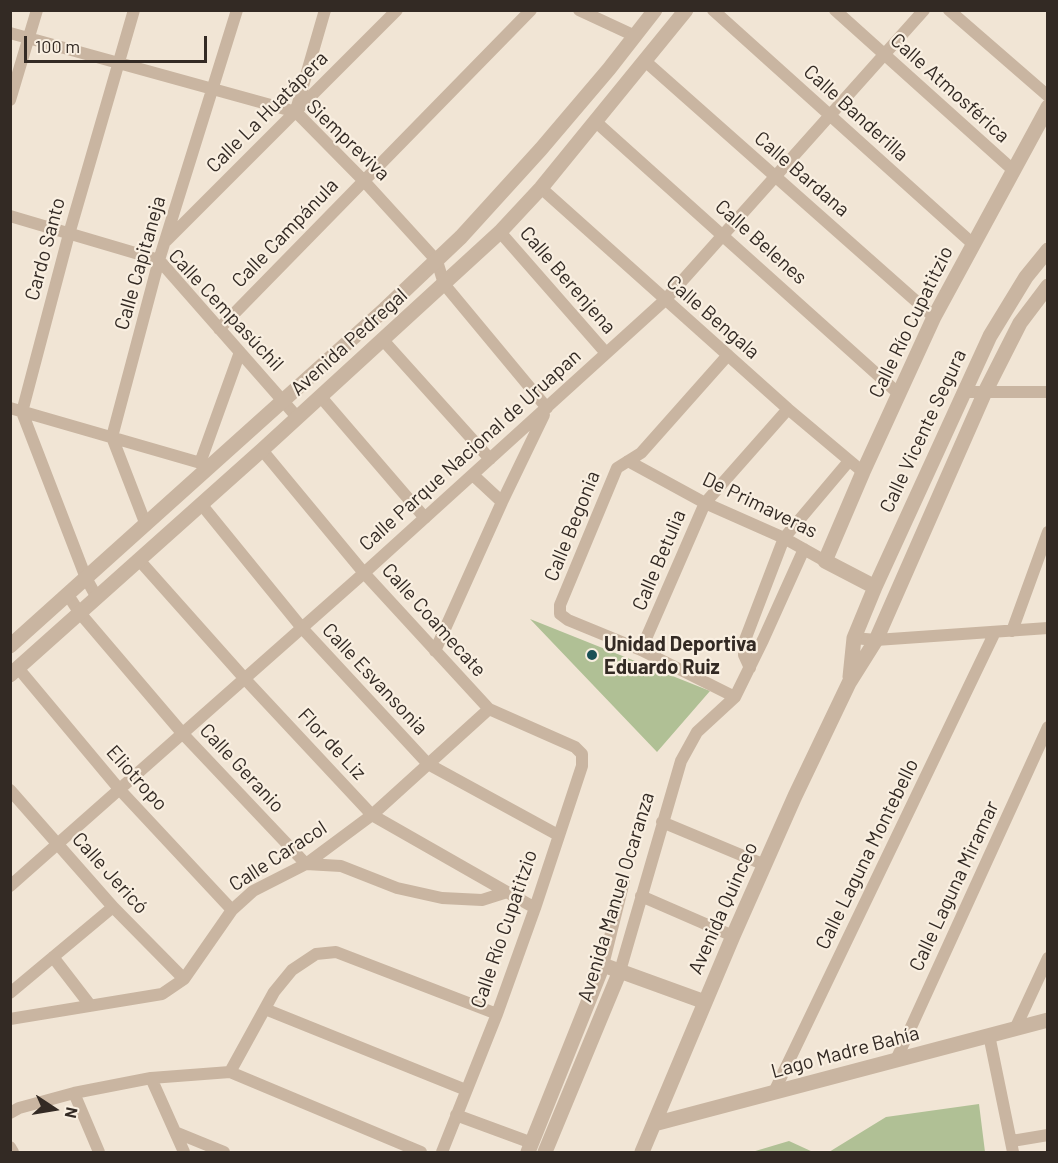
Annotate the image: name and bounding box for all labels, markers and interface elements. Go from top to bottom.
scale bar [27,24,210,62]
street label: Calle Atmosférica [885,28,1015,148]
text: 100 m [35,35,80,57]
street label: Calle La Huatápera [201,46,333,178]
street label: Calle Banderilla [799,60,913,166]
street label: Siempreviva [301,94,395,186]
street label: Calle Bardana [750,126,854,222]
street label: Calle Campánula [227,173,343,293]
street label: Calle Capitaneja [109,193,171,333]
street label: Cardo Santo [20,195,70,303]
street label: Calle Belenes [710,195,812,289]
street label: Calle Berenjena [515,221,621,339]
street label: Calle Río Cupatitzio [864,242,958,402]
street label: Calle Cempasúchil [163,244,289,376]
street label: Calle Bengala [661,270,765,364]
street label: Avenida Pedregal [286,283,412,401]
street label: Calle Parque Nacional de Uruapan [354,344,586,556]
street label: Calle Vicente Segura [875,345,971,517]
street label: Calle Begonia [539,467,605,585]
street label: De Primaveras [699,467,821,543]
street label: Calle Betulia [627,506,691,614]
street label: Calle Coamecate [377,558,491,682]
street label: Calle Esvansonia [317,618,433,740]
place label: Unidad Deportiva Eduardo Ruiz [604,632,756,679]
marker: Unidad Deportiva Eduardo Ruiz [585,648,599,662]
street label: Flor de Liz [293,703,371,785]
street label: Calle Geranio [195,718,289,818]
street label: Eliotropo [101,740,173,816]
street label: Calle Laguna Montebello [810,755,924,953]
street label: Avenida Manuel Ocaranza [573,789,659,1005]
street label: Calle Laguna Miramar [904,797,1004,975]
street label: Calle Caracol [225,816,331,896]
street label: Calle Jericó [67,827,153,919]
street label: Avenida Quinceo [683,838,763,978]
street label: Calle Río Cupatitzio [466,847,542,1011]
street label: Lago Madre Bahía [768,1021,922,1083]
north arrow [24,1079,84,1139]
text: N [62,1106,82,1120]

